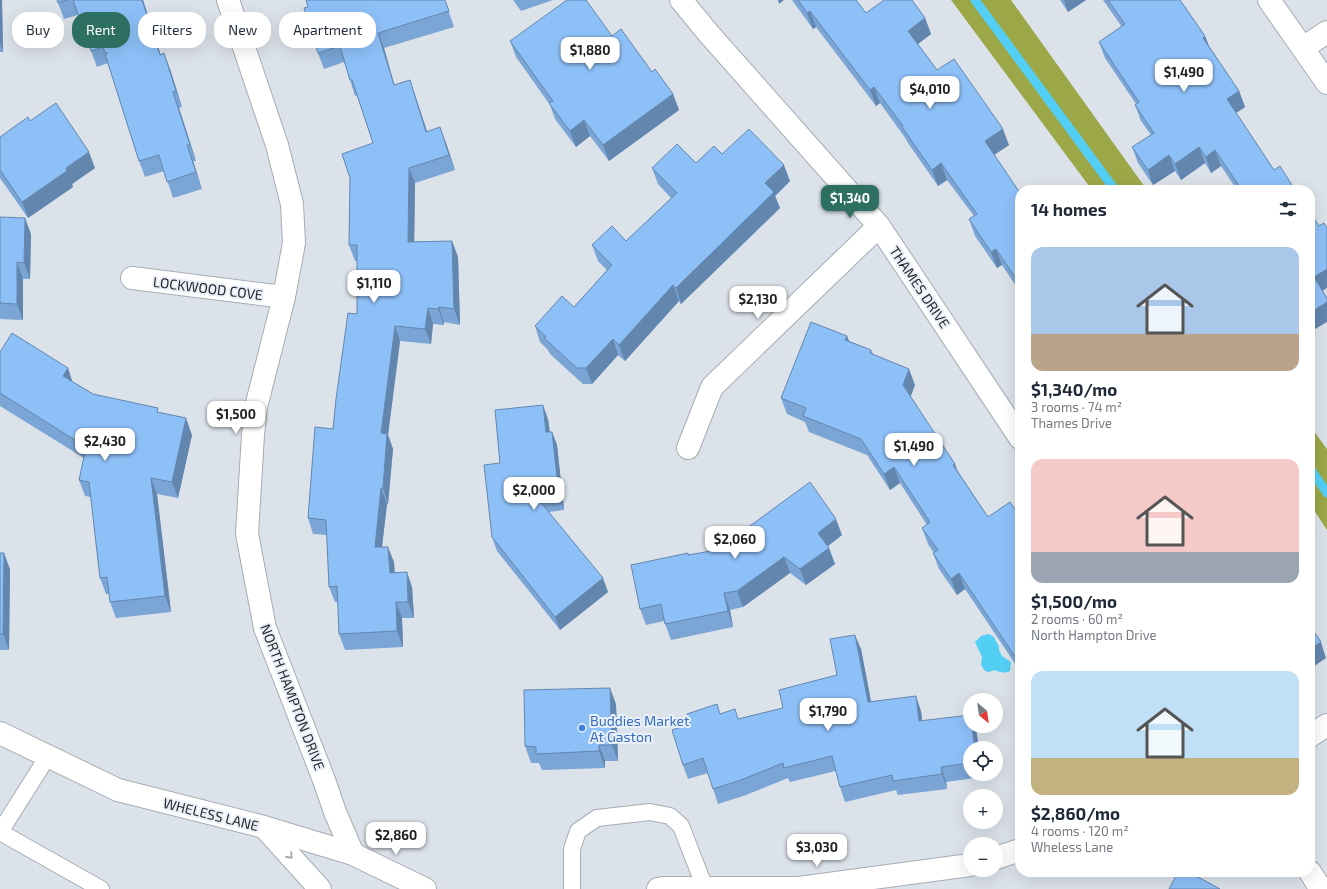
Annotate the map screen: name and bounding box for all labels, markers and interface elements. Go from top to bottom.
chip: Buy [12,12,64,48]
chip: Rent [72,12,130,48]
chip: Filters [138,12,206,48]
chip: New [214,12,271,48]
chip: Apartment [279,12,376,48]
pin: $1,880 [557,37,623,71]
text: $1,880 [570,42,610,58]
pin: $1,490 [1151,59,1217,93]
text: $1,490 [1164,64,1204,80]
pin: $4,010 [897,76,963,110]
text: $4,010 [910,81,951,97]
pin: $1,340 [817,185,883,219]
text: $1,340 [830,190,870,206]
icon: filters [1277,198,1299,220]
text: 14 homes [1031,199,1107,219]
street label: THAMES DRIVE [886,243,954,331]
pin: $1,110 [341,270,407,304]
street label: LOCKWOOD COVE [152,273,264,303]
icon: home [1129,273,1201,345]
text: $1,110 [356,275,392,291]
pin: $2,130 [725,286,791,320]
text: $2,130 [739,291,777,307]
text: $1,340/mo [1031,379,1117,399]
text: 3 rooms · 74 m² [1031,399,1122,415]
pin: $1,500 [203,401,269,435]
text: $1,500 [216,406,256,422]
text: Thames Drive [1031,415,1112,431]
pin: $2,430 [72,428,138,462]
text: $2,430 [84,433,126,449]
pin: $1,490 [881,433,947,467]
text: $1,490 [894,438,934,454]
pin: $2,000 [501,477,567,511]
text: $2,000 [513,482,555,498]
icon: home [1129,485,1201,557]
pin: $2,060 [702,526,768,560]
text: $2,060 [714,531,756,547]
text: $1,500/mo [1031,591,1117,611]
text: 2 rooms · 60 m² [1031,611,1123,627]
street label: NORTH HAMPTON DRIVE [257,622,329,773]
text: North Hampton Drive [1031,627,1157,643]
north arrow [963,693,1003,733]
map controls [963,693,1003,877]
icon: home [1129,697,1201,769]
pin: $1,790 [795,698,861,732]
text: $1,790 [809,703,847,719]
place label: Buddies Market At Gaston [590,712,689,745]
marker: Buddies Market At Gaston [577,723,587,733]
button: locate [963,741,1003,781]
button: + [963,789,1003,829]
street label: WHELESS LANE [161,794,261,834]
text: $2,860/mo [1031,803,1120,823]
pin: $2,860 [363,822,429,856]
text: 4 rooms · 120 m² [1031,823,1129,839]
text: $2,860 [375,827,417,843]
pin: $3,030 [784,834,850,868]
button: − [963,837,1003,877]
text: $3,030 [796,839,838,855]
text: Wheless Lane [1031,839,1113,855]
one-way arrow [286,851,293,859]

